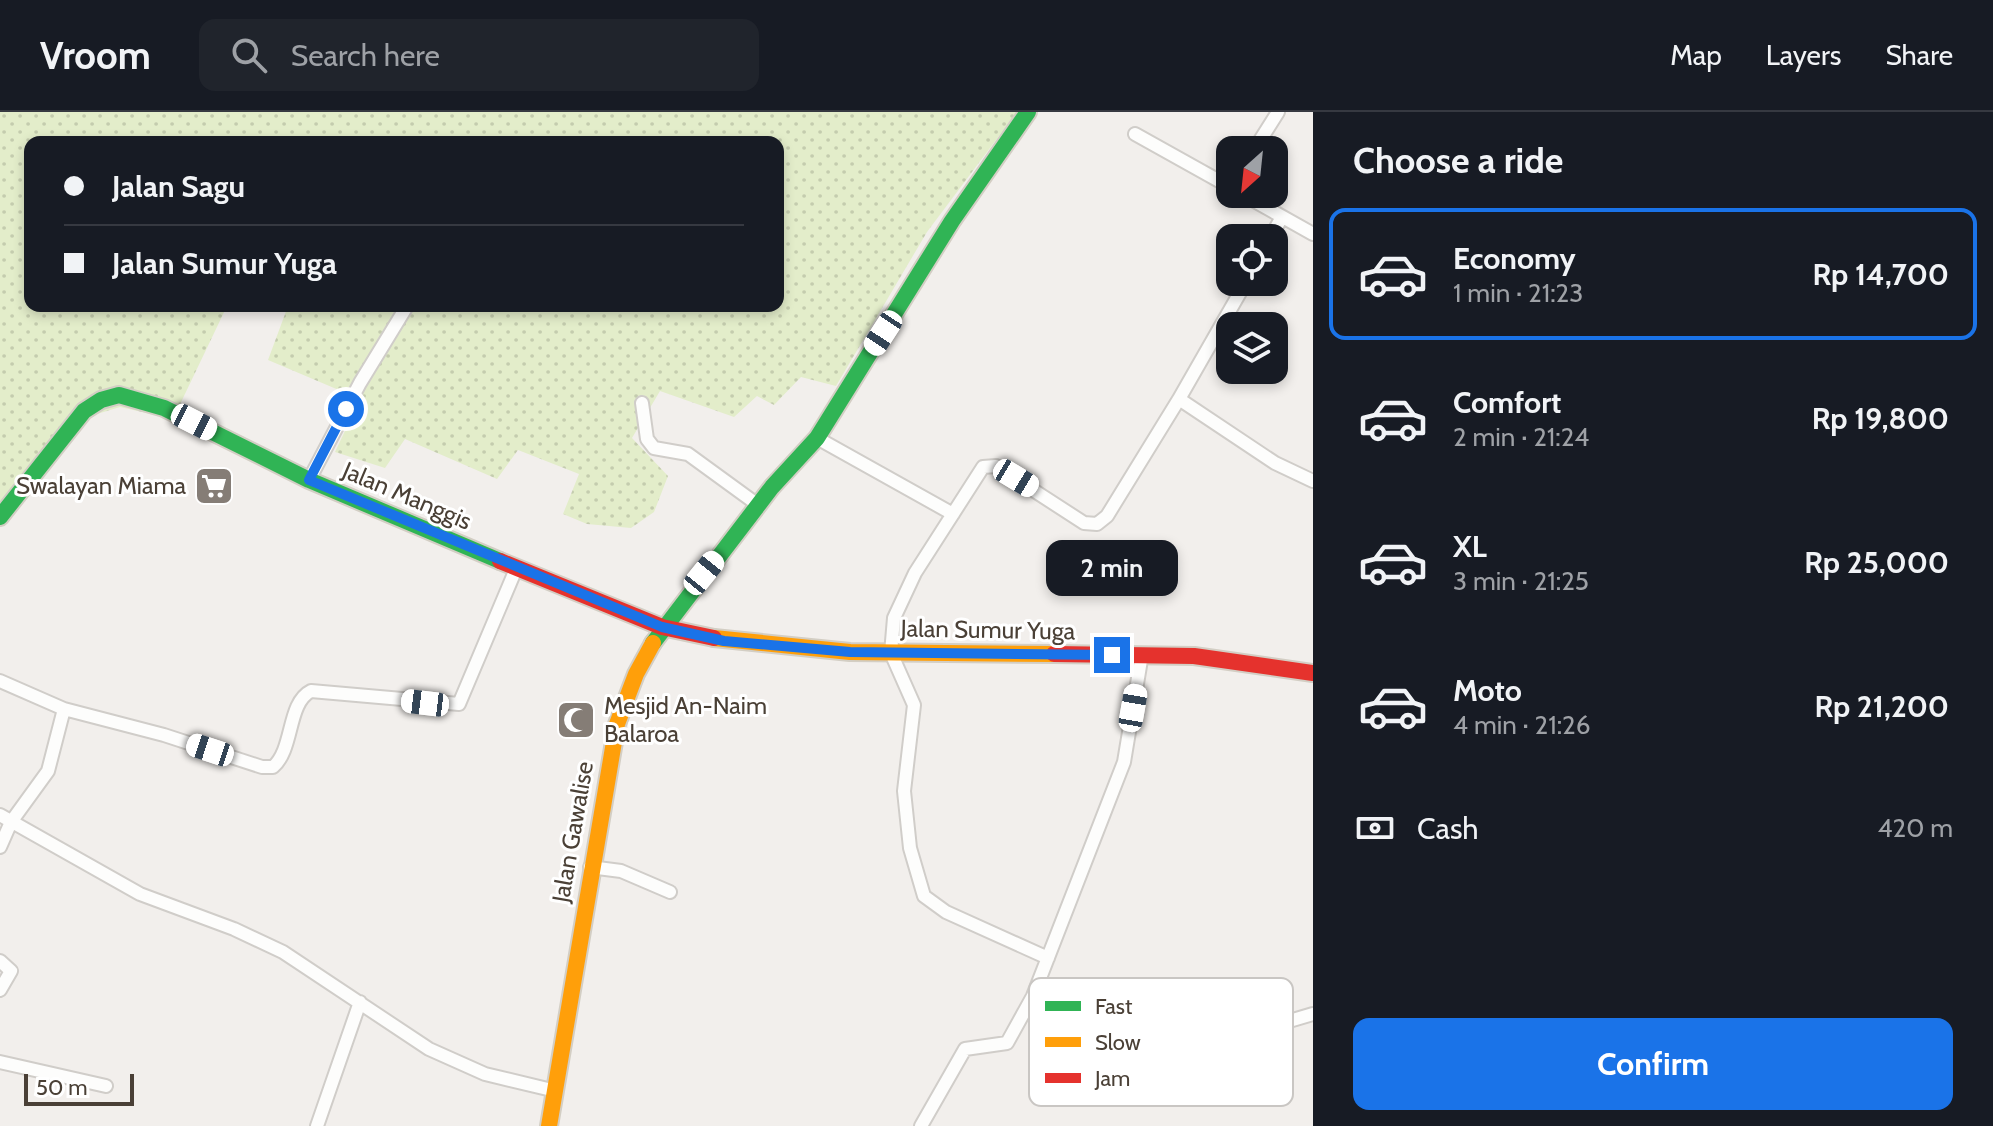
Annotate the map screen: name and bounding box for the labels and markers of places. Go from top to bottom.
supermarket icon: Swalayan Miama [193,465,235,507]
place label: Swalayan Miama [16,471,186,500]
place label: Mesjid An-Naim Balaroa [604,691,767,748]
mosque icon: Mesjid An-Naim Balaroa [555,699,597,741]

